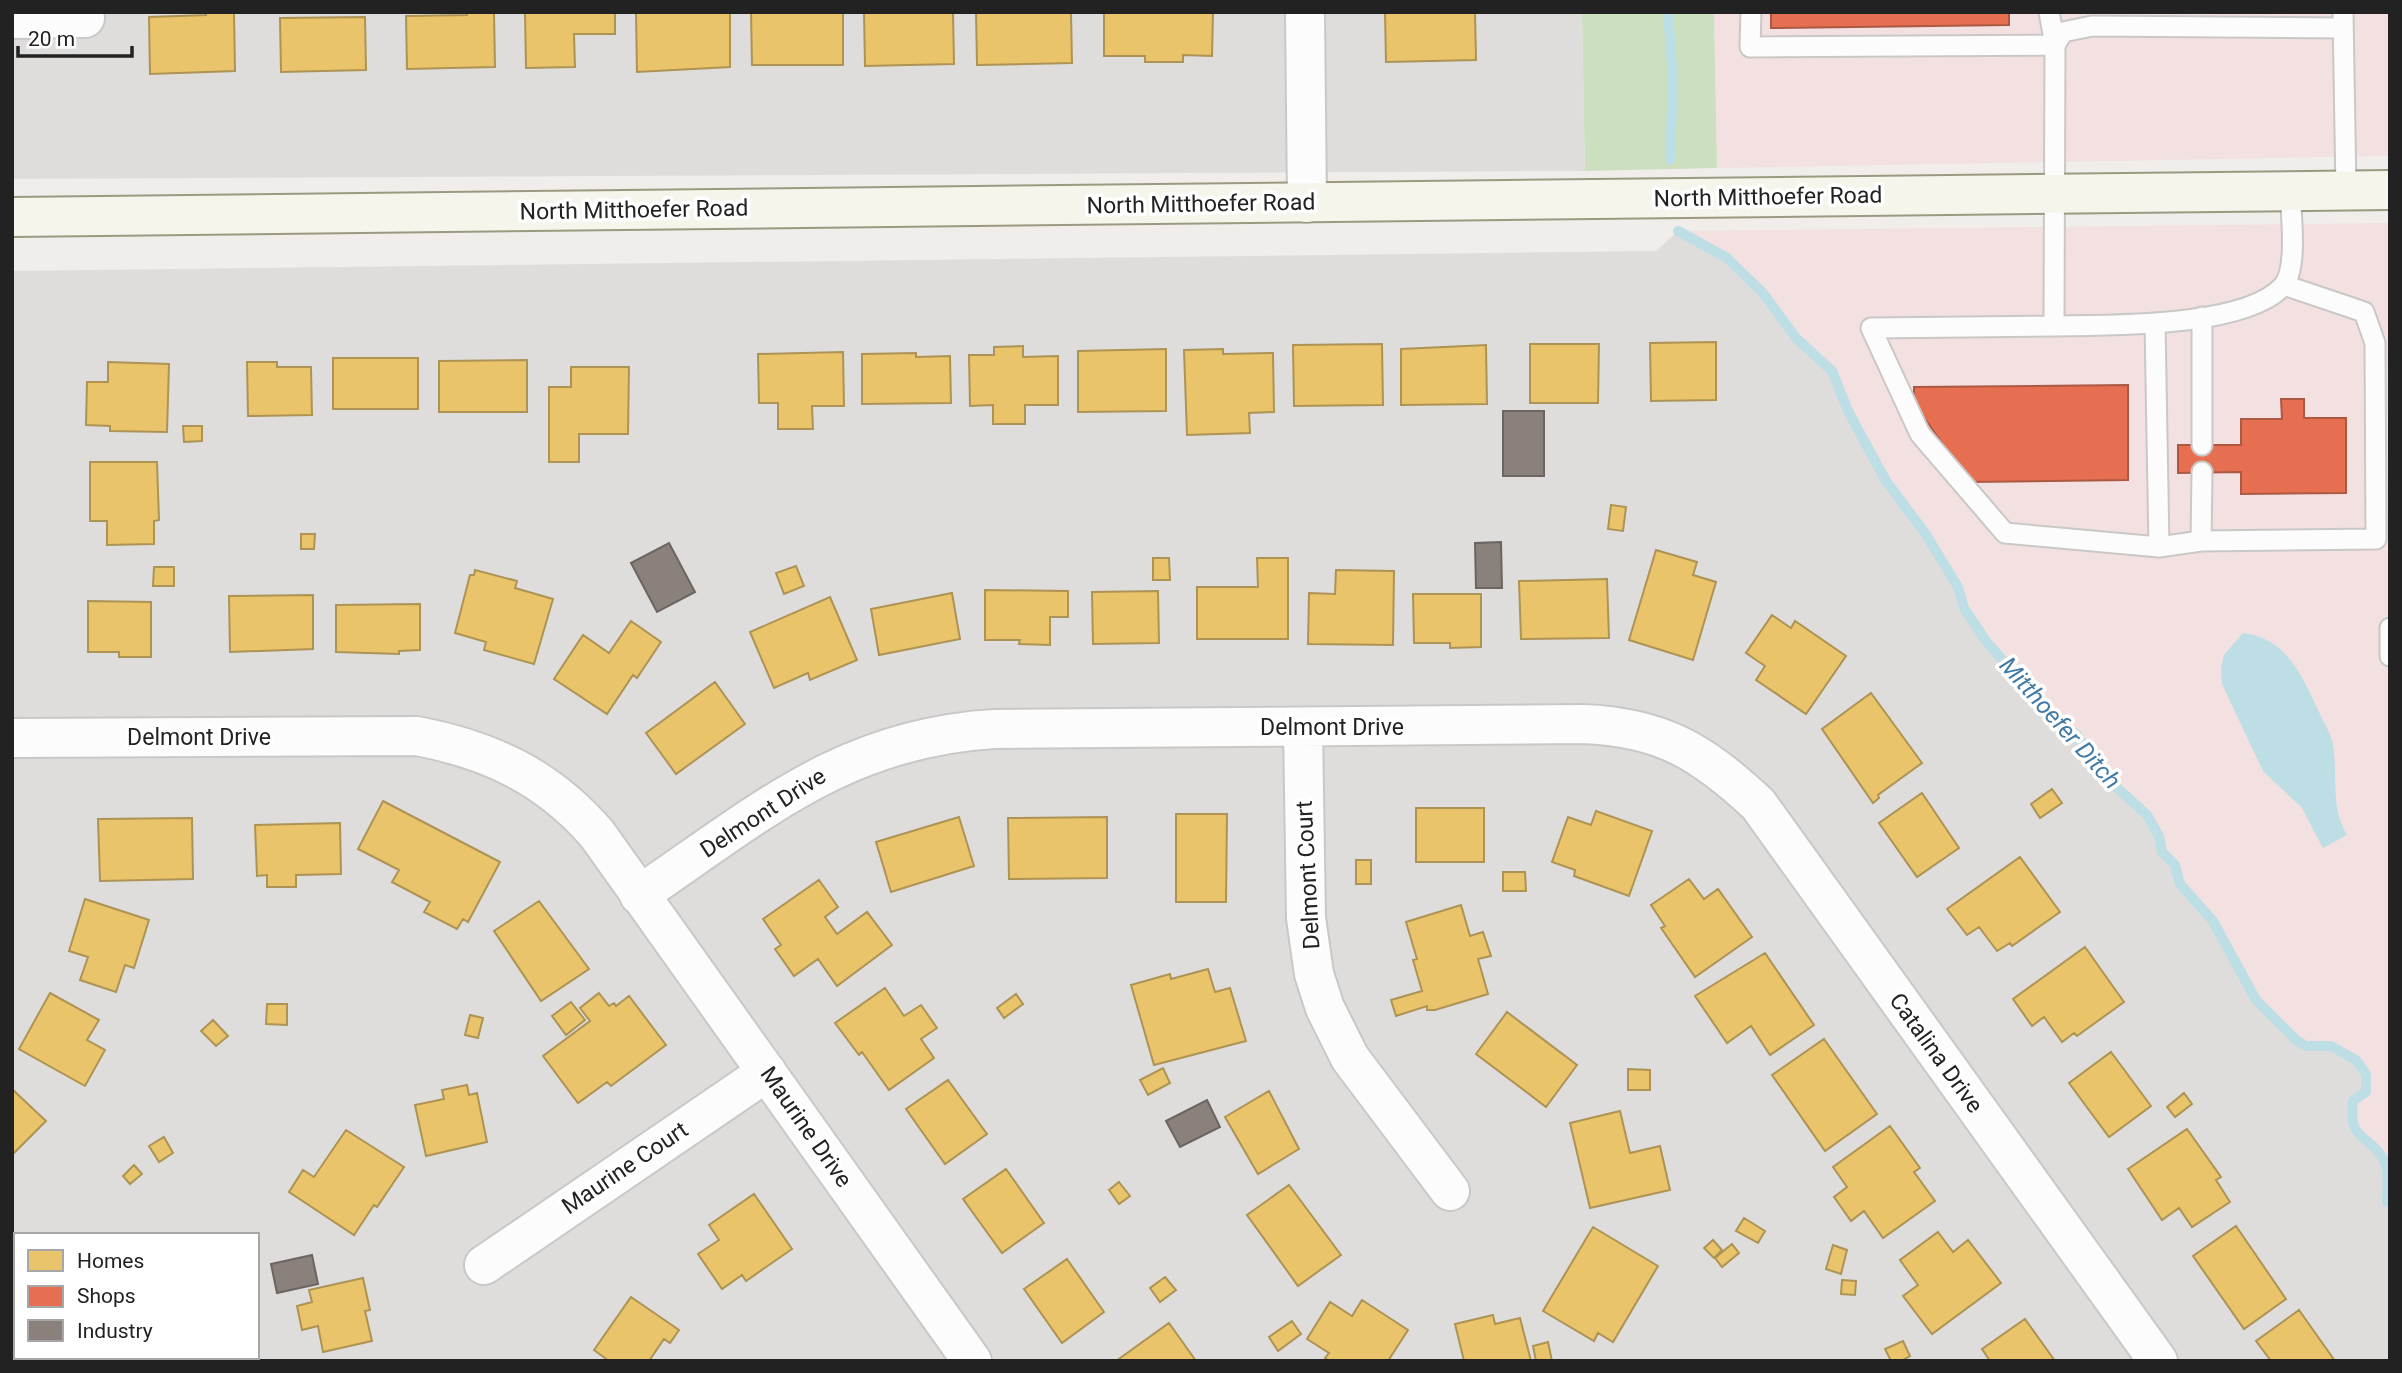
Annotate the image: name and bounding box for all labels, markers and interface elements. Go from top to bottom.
scale bar [18,14,131,58]
text: 20 m [28,27,75,51]
street label: North Mitthoefer Road [1653,182,1883,212]
street label: North Mitthoefer Road [1086,189,1316,219]
street label: North Mitthoefer Road [519,195,749,225]
water label: Mitthoefer Ditch [1994,652,2126,794]
street label: Delmont Drive [1260,714,1404,741]
street label: Delmont Drive [127,724,271,751]
street label: Delmont Drive [695,763,831,863]
street label: Delmont Court [1291,800,1325,950]
street label: Catalina Drive [1884,988,1988,1118]
street label: Maurine Drive [755,1062,857,1192]
street label: Maurine Court [557,1116,693,1220]
legend [14,1233,259,1359]
text: Homes [77,1249,144,1273]
text: Shops [77,1284,136,1308]
text: Industry [77,1319,153,1343]

